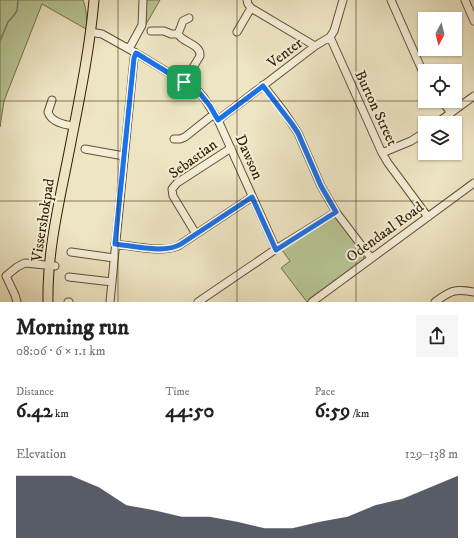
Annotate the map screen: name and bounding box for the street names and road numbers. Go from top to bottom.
street label: Venter [263,33,307,73]
street label: Burton Street [350,67,402,149]
street label: Dawson [231,132,267,183]
street label: Sebastian [165,135,221,183]
street label: Vissershokpad [27,177,59,264]
street label: Odendaal Road [343,197,428,266]

